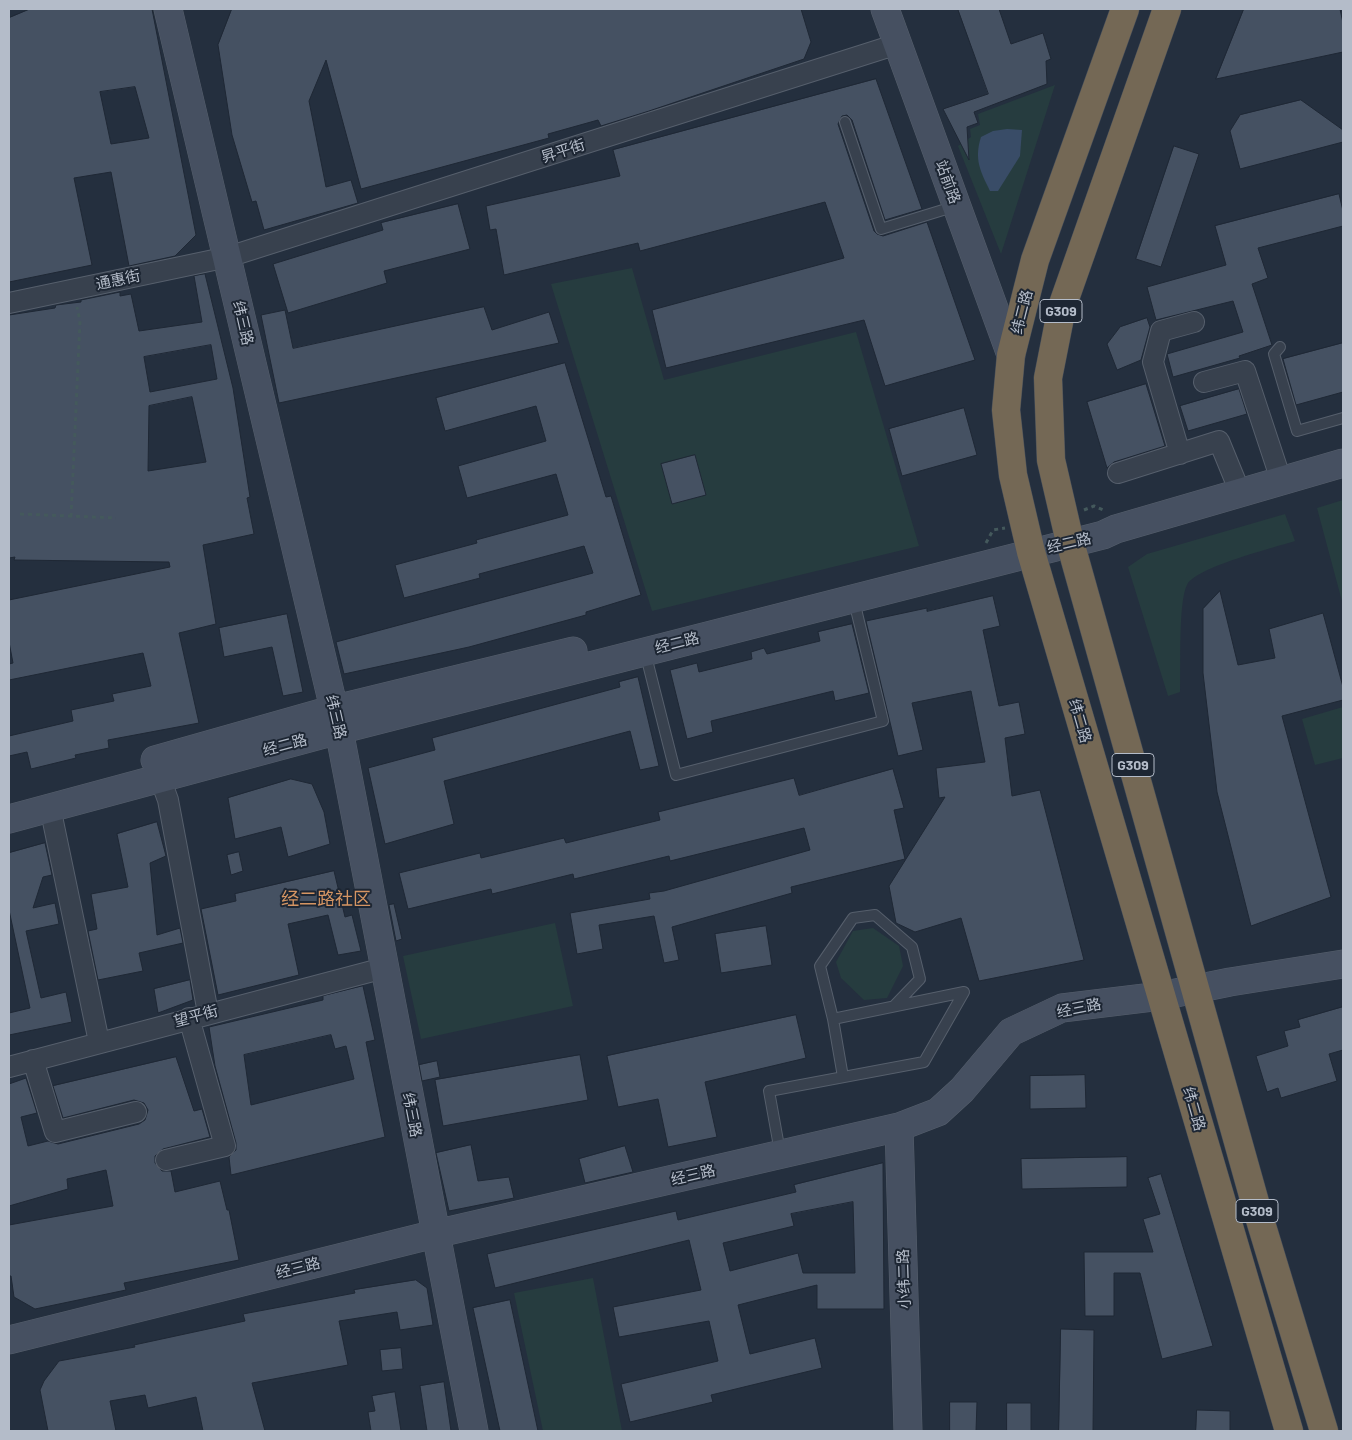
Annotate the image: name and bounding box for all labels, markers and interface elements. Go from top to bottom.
street label: 昇平街 [539,135,587,167]
street label: 站前路 [932,158,964,206]
street label: 通惠街 [94,267,142,293]
street label: 纬二路 [1008,288,1036,336]
street label: 纬三路 [229,299,257,347]
road number: G309 [1040,300,1082,322]
street label: 经二路 [1045,529,1093,557]
street label: 经二路 [653,629,701,657]
street label: 纬三路 [322,693,350,741]
street label: 纬二路 [1065,697,1095,745]
street label: 经二路 [261,730,309,760]
road number: G309 [1112,754,1154,776]
district label: 经二路社区 [281,888,371,910]
street label: 经三路 [1055,995,1103,1021]
street label: 望平街 [172,1001,220,1031]
street label: 纬二路 [1179,1085,1209,1133]
street label: 纬三路 [399,1091,425,1139]
street label: 经三路 [669,1161,717,1189]
road number: G309 [1236,1200,1278,1222]
street label: 小纬二路 [894,1249,914,1309]
street label: 经三路 [274,1254,322,1282]

